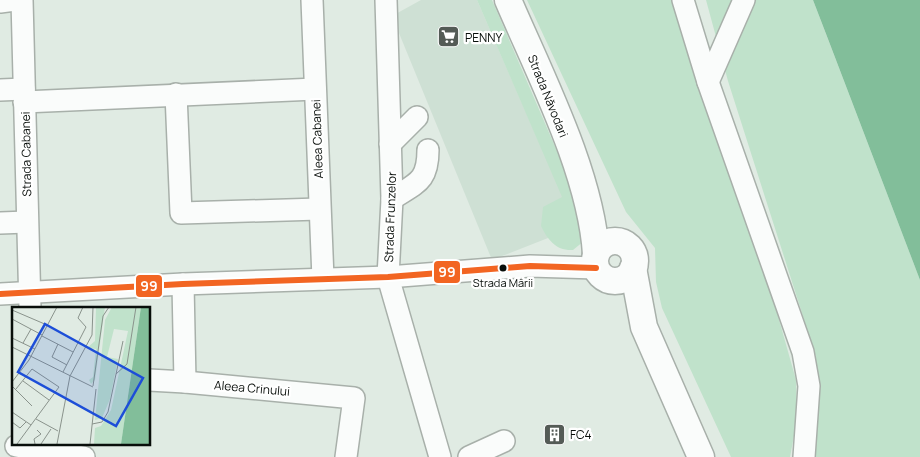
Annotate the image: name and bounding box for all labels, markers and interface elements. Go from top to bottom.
supermarket icon: PENNY [437,25,461,49]
place label: PENNY [465,29,503,46]
street label: Strada Năvodari [524,52,572,140]
street label: Aleea Cabanei [307,99,327,179]
street label: Strada Cabanei [17,111,35,197]
street label: Strada Frunzelor [380,171,400,263]
line badge: 99 [433,260,461,284]
text: 99 [438,262,456,281]
marker: Strada Mării [498,263,508,273]
line badge: 99 [135,274,163,298]
place label: Strada Mării [473,275,533,290]
text: 99 [140,276,158,295]
inset map [12,307,150,444]
street label: Aleea Crinului [213,376,291,400]
building icon: FC4 [542,422,566,446]
place label: FC4 [570,426,591,443]

